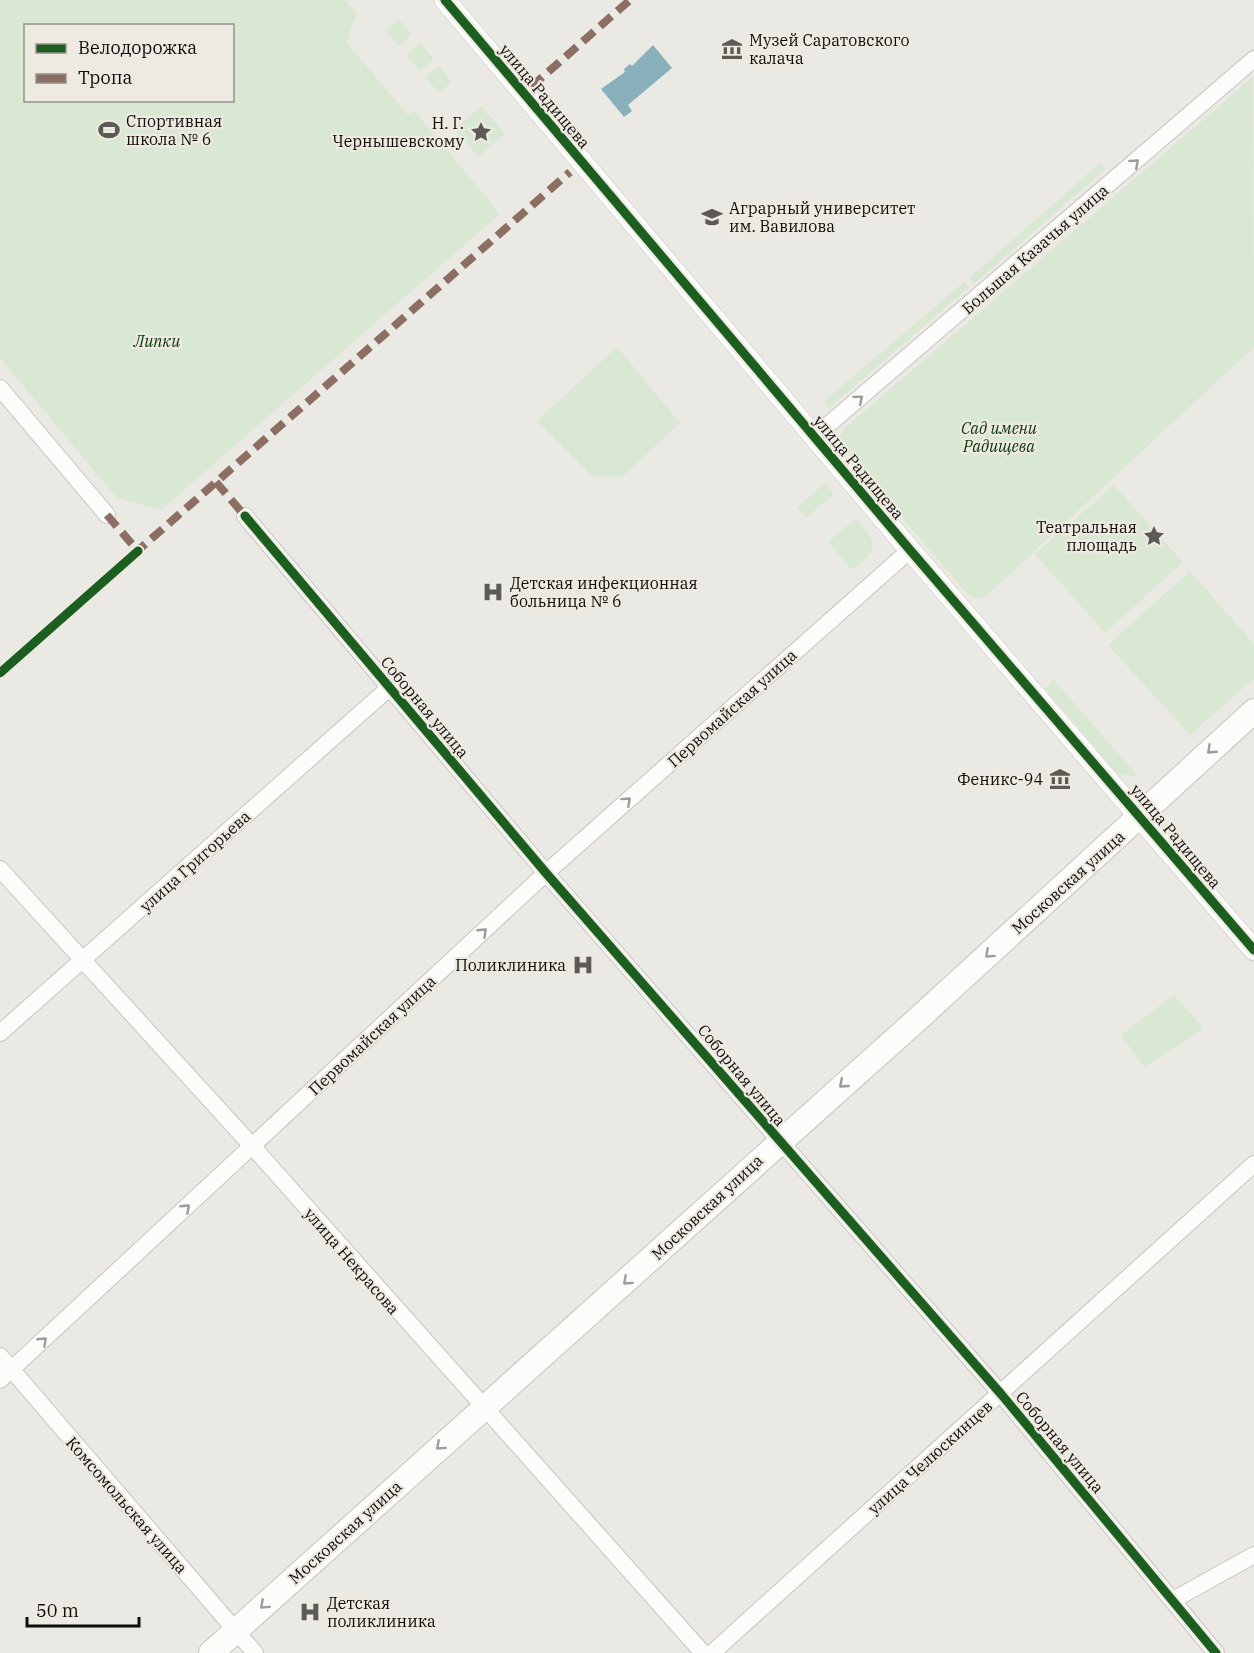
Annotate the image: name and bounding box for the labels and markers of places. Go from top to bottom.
place label: Музей Саратовского калача [749,30,909,68]
museum icon: Музей Саратовского калача [720,37,744,61]
place label: Спортивная школа № 6 [126,111,222,149]
place label: Н. Г. Чернышевскому [332,113,464,151]
sports icon: Спортивная школа № 6 [97,118,121,142]
place icon: Н. Г. Чернышевскому [469,120,493,144]
place label: Аграрный университет им. Вавилова [729,198,915,236]
school or university icon: Аграрный университет им. Вавилова [700,205,724,229]
place label: Театральная площадь [1036,517,1137,555]
place icon: Театральная площадь [1142,524,1166,548]
place label: Детская инфекционная больница № 6 [510,573,698,611]
hospital icon: Детская инфекционная больница № 6 [481,580,505,604]
museum icon: Феникс-94 [1048,767,1072,791]
place label: Феникс-94 [957,769,1043,789]
hospital icon: Поликлиника [571,953,595,977]
place label: Поликлиника [455,955,566,975]
place label: Детская поликлиника [327,1593,436,1631]
hospital icon: Детская поликлиника [298,1600,322,1624]

